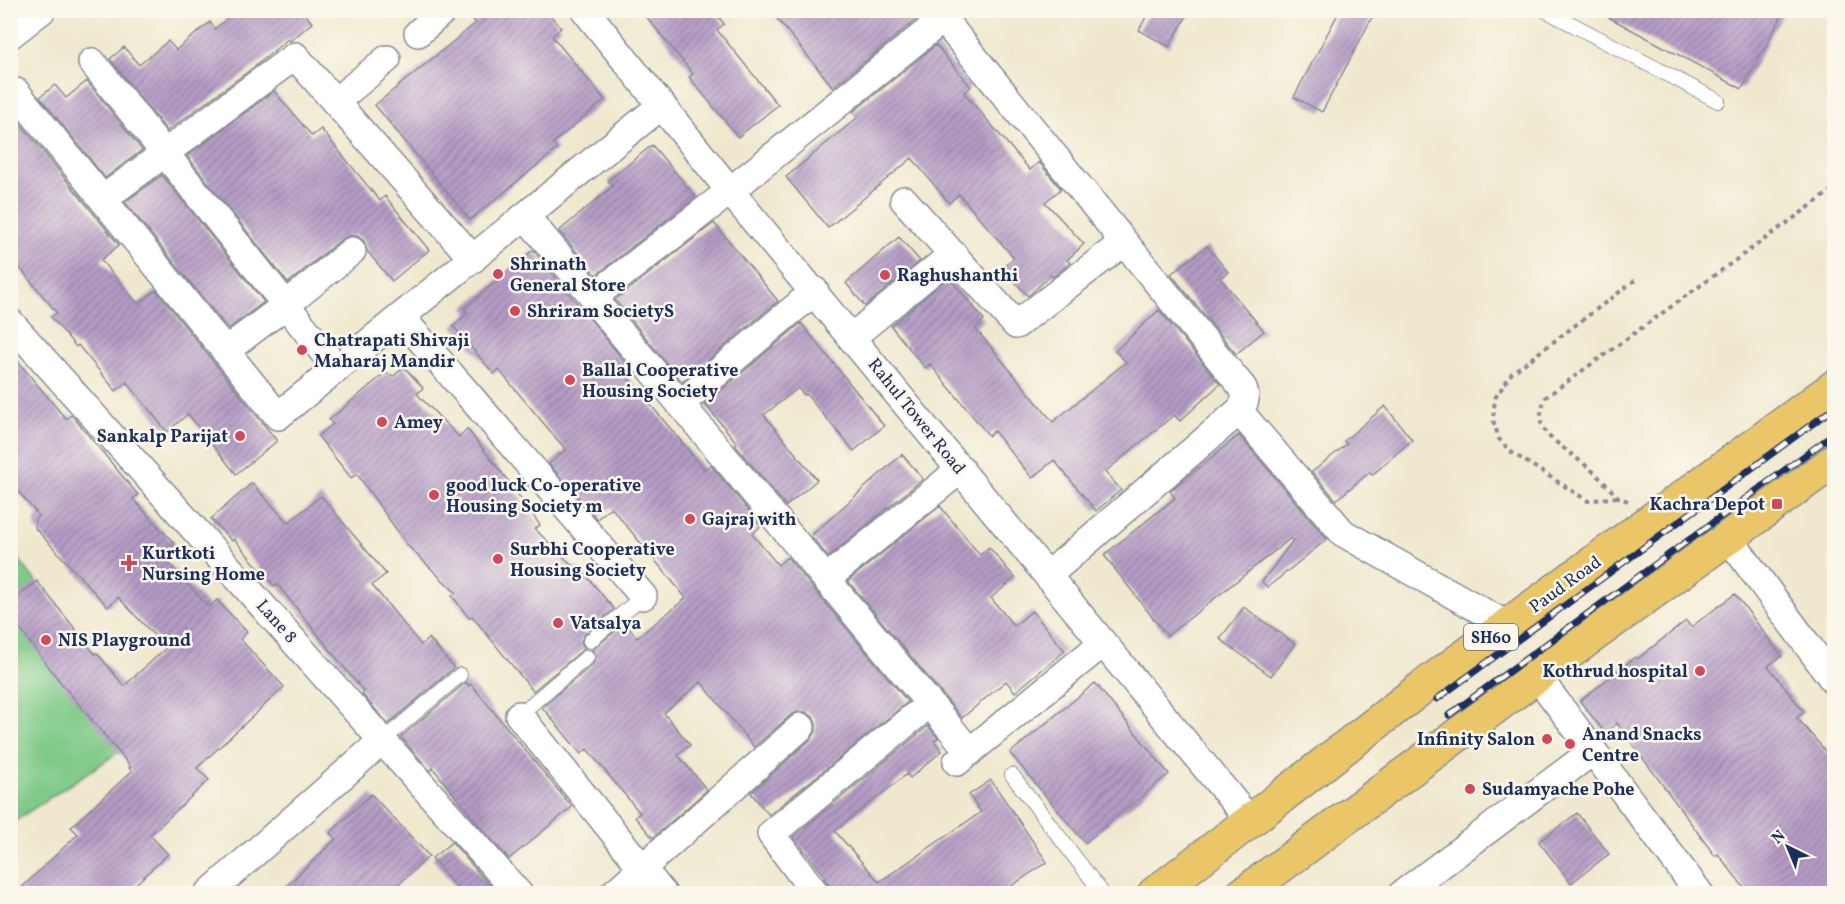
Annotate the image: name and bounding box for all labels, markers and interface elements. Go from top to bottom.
place label: Shrinath General Store [510,253,626,299]
place label: Raghushanthi [897,264,1018,289]
marker: Shrinath General Store [491,267,505,281]
marker: Raghushanthi [878,268,892,282]
place label: Shriram SocietyS [527,300,674,325]
marker: Shriram SocietyS [508,304,522,318]
place label: Chatrapati Shivaji Maharaj Mandir [314,329,469,375]
marker: Chatrapati Shivaji Maharaj Mandir [295,343,309,357]
street label: Rahul Tower Road [861,353,971,481]
place label: Ballal Cooperative Housing Society [582,359,738,405]
marker: Ballal Cooperative Housing Society [563,373,577,387]
place label: Amey [394,411,443,436]
marker: Amey [375,415,389,429]
place label: Sankalp Parijat [97,425,228,450]
marker: Sankalp Parijat [233,429,247,443]
place label: good luck Co-operative Housing Society m [446,474,641,520]
marker: good luck Co-operative Housing Society m [427,488,441,502]
place label: Kachra Depot [1649,493,1765,518]
marker: Kachra Depot [1770,497,1784,511]
place label: Gajraj with [702,508,797,533]
marker: Gajraj with [683,512,697,526]
place label: Surbhi Cooperative Housing Society [510,538,675,584]
place label: Kurtkoti Nursing Home [142,542,265,588]
street label: Paud Road [1525,550,1607,620]
marker: Surbhi Cooperative Housing Society [491,552,505,566]
marker: Kurtkoti Nursing Home [120,554,138,572]
street label: Lane 8 [250,595,302,649]
place label: Vatsalya [570,612,641,637]
marker: Vatsalya [551,616,565,630]
road number: SH60 [1464,624,1518,650]
place label: NIS Playground [58,629,191,654]
marker: NIS Playground [39,633,53,647]
place label: Kothrud hospital [1542,660,1688,685]
marker: Kothrud hospital [1693,664,1707,678]
place label: Anand Snacks Centre [1582,723,1702,769]
place label: Infinity Salon [1417,728,1535,753]
marker: Infinity Salon [1540,732,1554,746]
marker: Anand Snacks Centre [1563,737,1577,751]
place label: Sudamyache Pohe [1482,778,1635,803]
marker: Sudamyache Pohe [1463,782,1477,796]
north arrow [1758,817,1818,877]
text: N [1767,825,1791,850]

